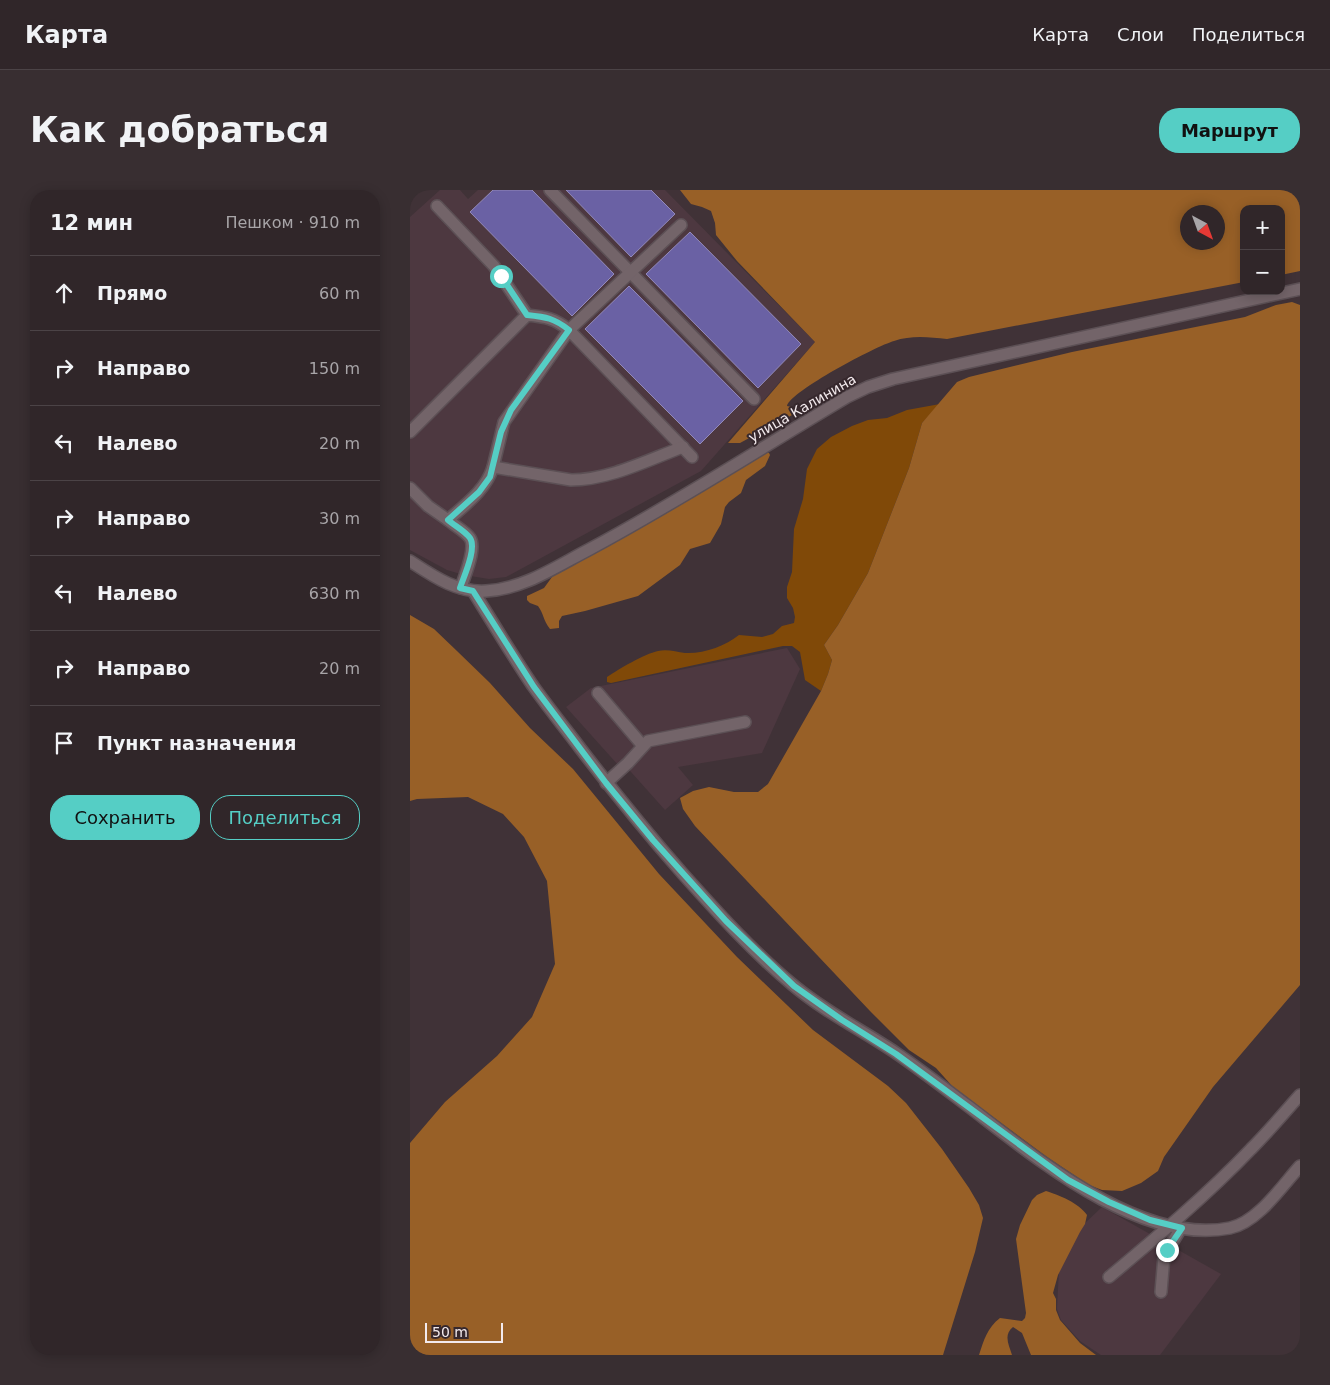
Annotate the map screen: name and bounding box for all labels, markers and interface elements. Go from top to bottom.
text: Карта [25,21,108,49]
text: Карта [1032,24,1089,45]
text: Слои [1117,24,1164,45]
text: Поделиться [1192,24,1305,45]
button: Маршрут [1159,108,1300,153]
text: Как добраться [30,110,329,150]
north arrow [1180,205,1225,250]
map controls [1240,205,1285,295]
button: + [1240,205,1285,250]
text: 12 мин [50,211,133,235]
text: Пешком · 910 m [225,213,360,232]
button: − [1240,250,1285,295]
route start [490,265,513,288]
icon: ahead [50,279,78,307]
text: Прямо [97,282,167,304]
text: 60 m [319,284,360,303]
icon: right [50,354,78,382]
text: Направо [97,357,190,379]
text: 150 m [309,359,360,378]
street label: улица Калинина [745,371,859,445]
icon: left [50,429,78,457]
text: Налево [97,432,178,454]
text: 20 m [319,434,360,453]
icon: right [50,504,78,532]
text: Направо [97,507,190,529]
text: 30 m [319,509,360,528]
icon: left [50,579,78,607]
text: Налево [97,582,178,604]
text: 630 m [309,584,360,603]
icon: right [50,654,78,682]
text: Направо [97,657,190,679]
text: 20 m [319,659,360,678]
icon: arrive [50,729,78,757]
text: Пункт назначения [97,732,296,754]
button: Сохранить [50,795,200,840]
button: Поделиться [210,795,360,840]
route end [1156,1239,1179,1262]
scale bar [425,1320,502,1343]
text: 50 m [432,1324,468,1340]

